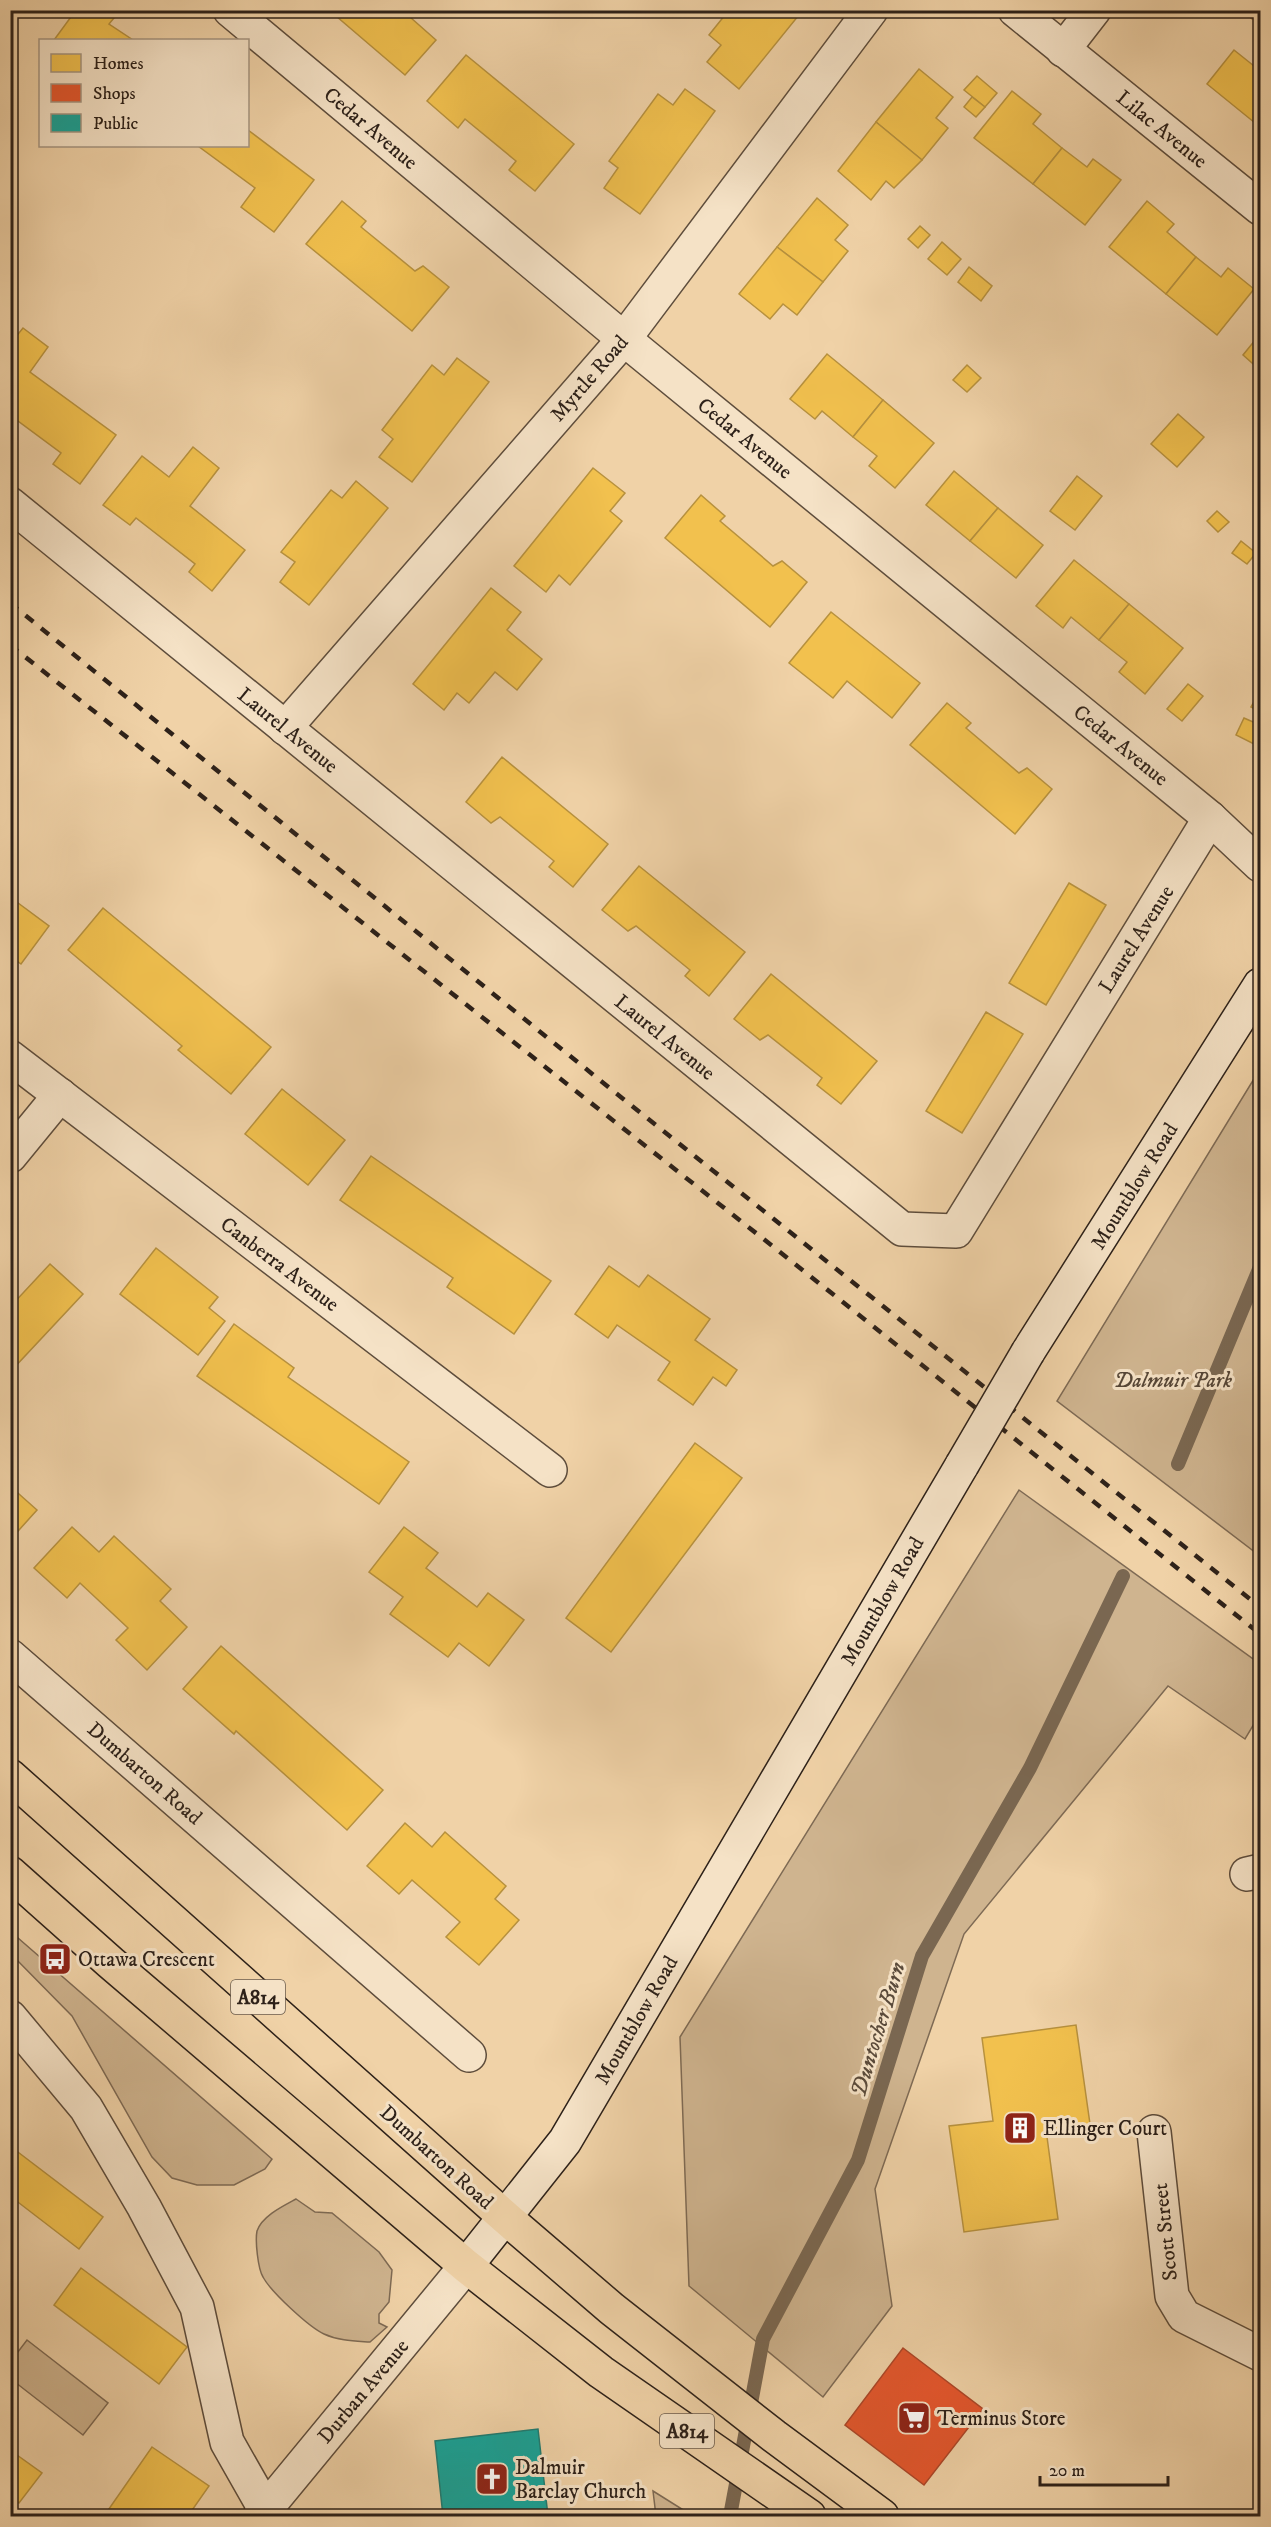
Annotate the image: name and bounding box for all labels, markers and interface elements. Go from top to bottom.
legend [39,39,249,147]
text: Homes [93,53,144,75]
street label: Cedar Avenue [318,82,423,176]
text: Shops [93,83,136,105]
street label: Lilac Avenue [1110,85,1212,175]
text: Public [93,113,139,135]
street label: Myrtle Road [545,330,635,427]
street label: Cedar Avenue [692,393,797,485]
street label: Laurel Avenue [232,682,343,779]
street label: Cedar Avenue [1068,700,1173,792]
street label: Laurel Avenue [1093,881,1180,998]
street label: Laurel Avenue [609,989,720,1086]
street label: Mountblow Road [1086,1118,1184,1255]
street label: Canberra Avenue [215,1212,344,1318]
park label: Dalmuir Park [1114,1368,1232,1394]
street label: Mountblow Road [836,1532,930,1671]
street label: Dumbarton Road [81,1717,208,1831]
bus stop icon: Ottawa Crescent [37,1941,73,1977]
place label: Ottawa Crescent [78,1947,215,1973]
street label: Mountblow Road [590,1951,684,2090]
water label: Duntocher Burn [845,1959,912,2100]
road number: A814 [231,1980,285,2014]
street label: Dumbarton Road [374,2100,499,2216]
building icon: Ellinger Court [1002,2110,1038,2146]
place label: Ellinger Court [1043,2116,1167,2142]
street label: Scott Street [1148,2182,1184,2282]
street label: Durban Avenue [313,2334,415,2449]
supermarket icon: Terminus Store [896,2400,932,2436]
place label: Terminus Store [937,2406,1066,2432]
road number: A814 [660,2414,714,2448]
scale bar [1040,2449,1168,2487]
place label: Dalmuir Barclay Church [515,2455,646,2505]
text: 20 m [1049,2460,1085,2482]
church icon: Dalmuir Barclay Church [474,2461,510,2497]

